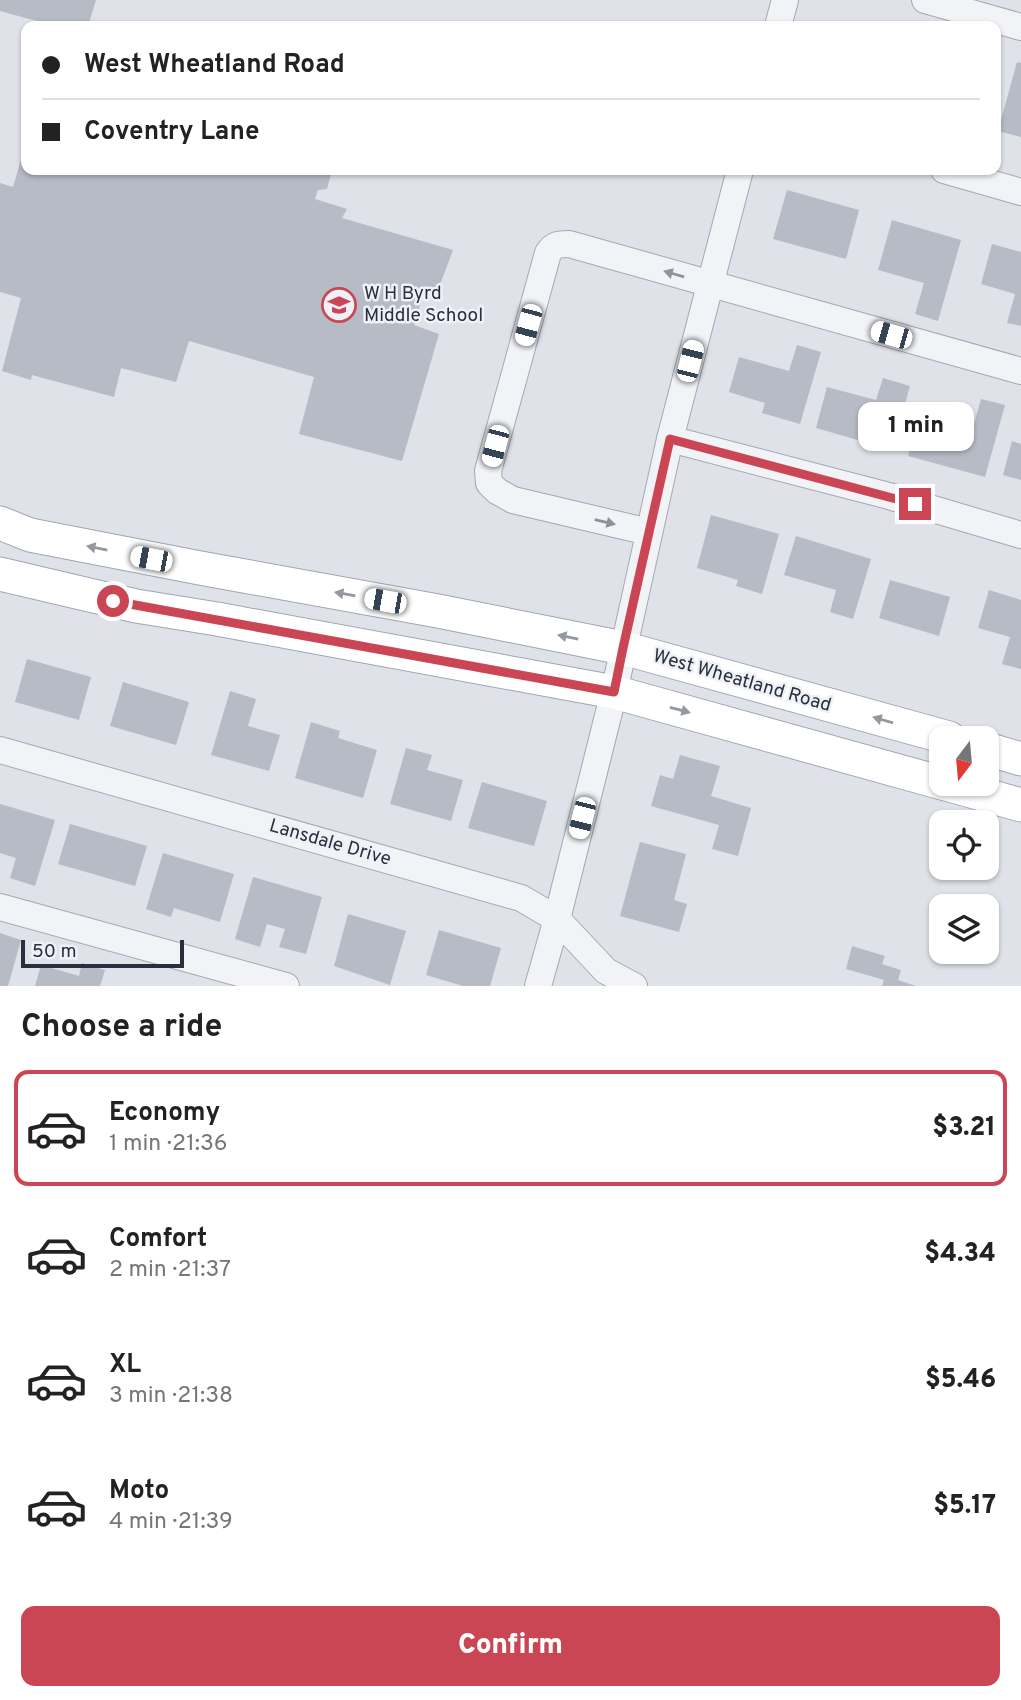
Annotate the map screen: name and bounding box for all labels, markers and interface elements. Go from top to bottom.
text: West Wheatland Road [84,49,345,82]
text: Coventry Lane [84,116,260,149]
one-way arrow [663,268,684,278]
place label: W H Byrd Middle School [364,282,483,328]
school or university icon: W H Byrd Middle School [320,286,358,324]
car [513,302,544,348]
car [868,319,915,351]
car [675,338,706,384]
callout: 1 min [857,402,973,452]
text: 1 min [888,412,944,441]
car [480,423,511,469]
route end [899,488,931,520]
one-way arrow [595,517,617,528]
one-way arrow [86,543,108,554]
car [129,545,174,573]
route start [97,585,129,617]
car [363,587,408,615]
one-way arrow [334,588,356,599]
one-way arrow [557,631,579,642]
street label: West Wheatland Road [650,644,834,718]
one-way arrow [669,705,691,716]
one-way arrow [872,714,894,725]
north arrow [929,726,999,796]
map controls [929,726,999,964]
car [567,795,598,841]
button: locate [929,810,999,880]
street label: Lansdale Drive [266,814,394,872]
button: layers [929,894,999,964]
scale bar [21,937,184,969]
text: 50 m [32,940,77,964]
text: Choose a ride [21,1008,222,1048]
icon: car [25,1097,88,1160]
text: Economy [109,1097,220,1130]
text: $3.21 [932,1112,996,1145]
text: 1 min · 21:36 [109,1130,227,1159]
icon: car [25,1223,88,1286]
text: Comfort [109,1223,207,1256]
text: $4.34 [924,1238,996,1271]
text: 2 min · 21:37 [109,1256,231,1285]
icon: car [25,1349,88,1412]
text: XL [109,1349,141,1382]
text: $5.46 [925,1364,996,1397]
text: 3 min · 21:38 [109,1382,233,1411]
icon: car [25,1475,88,1538]
text: Moto [109,1475,169,1508]
text: $5.17 [933,1490,996,1523]
text: 4 min · 21:39 [109,1508,233,1537]
button: Confirm [21,1606,1000,1686]

